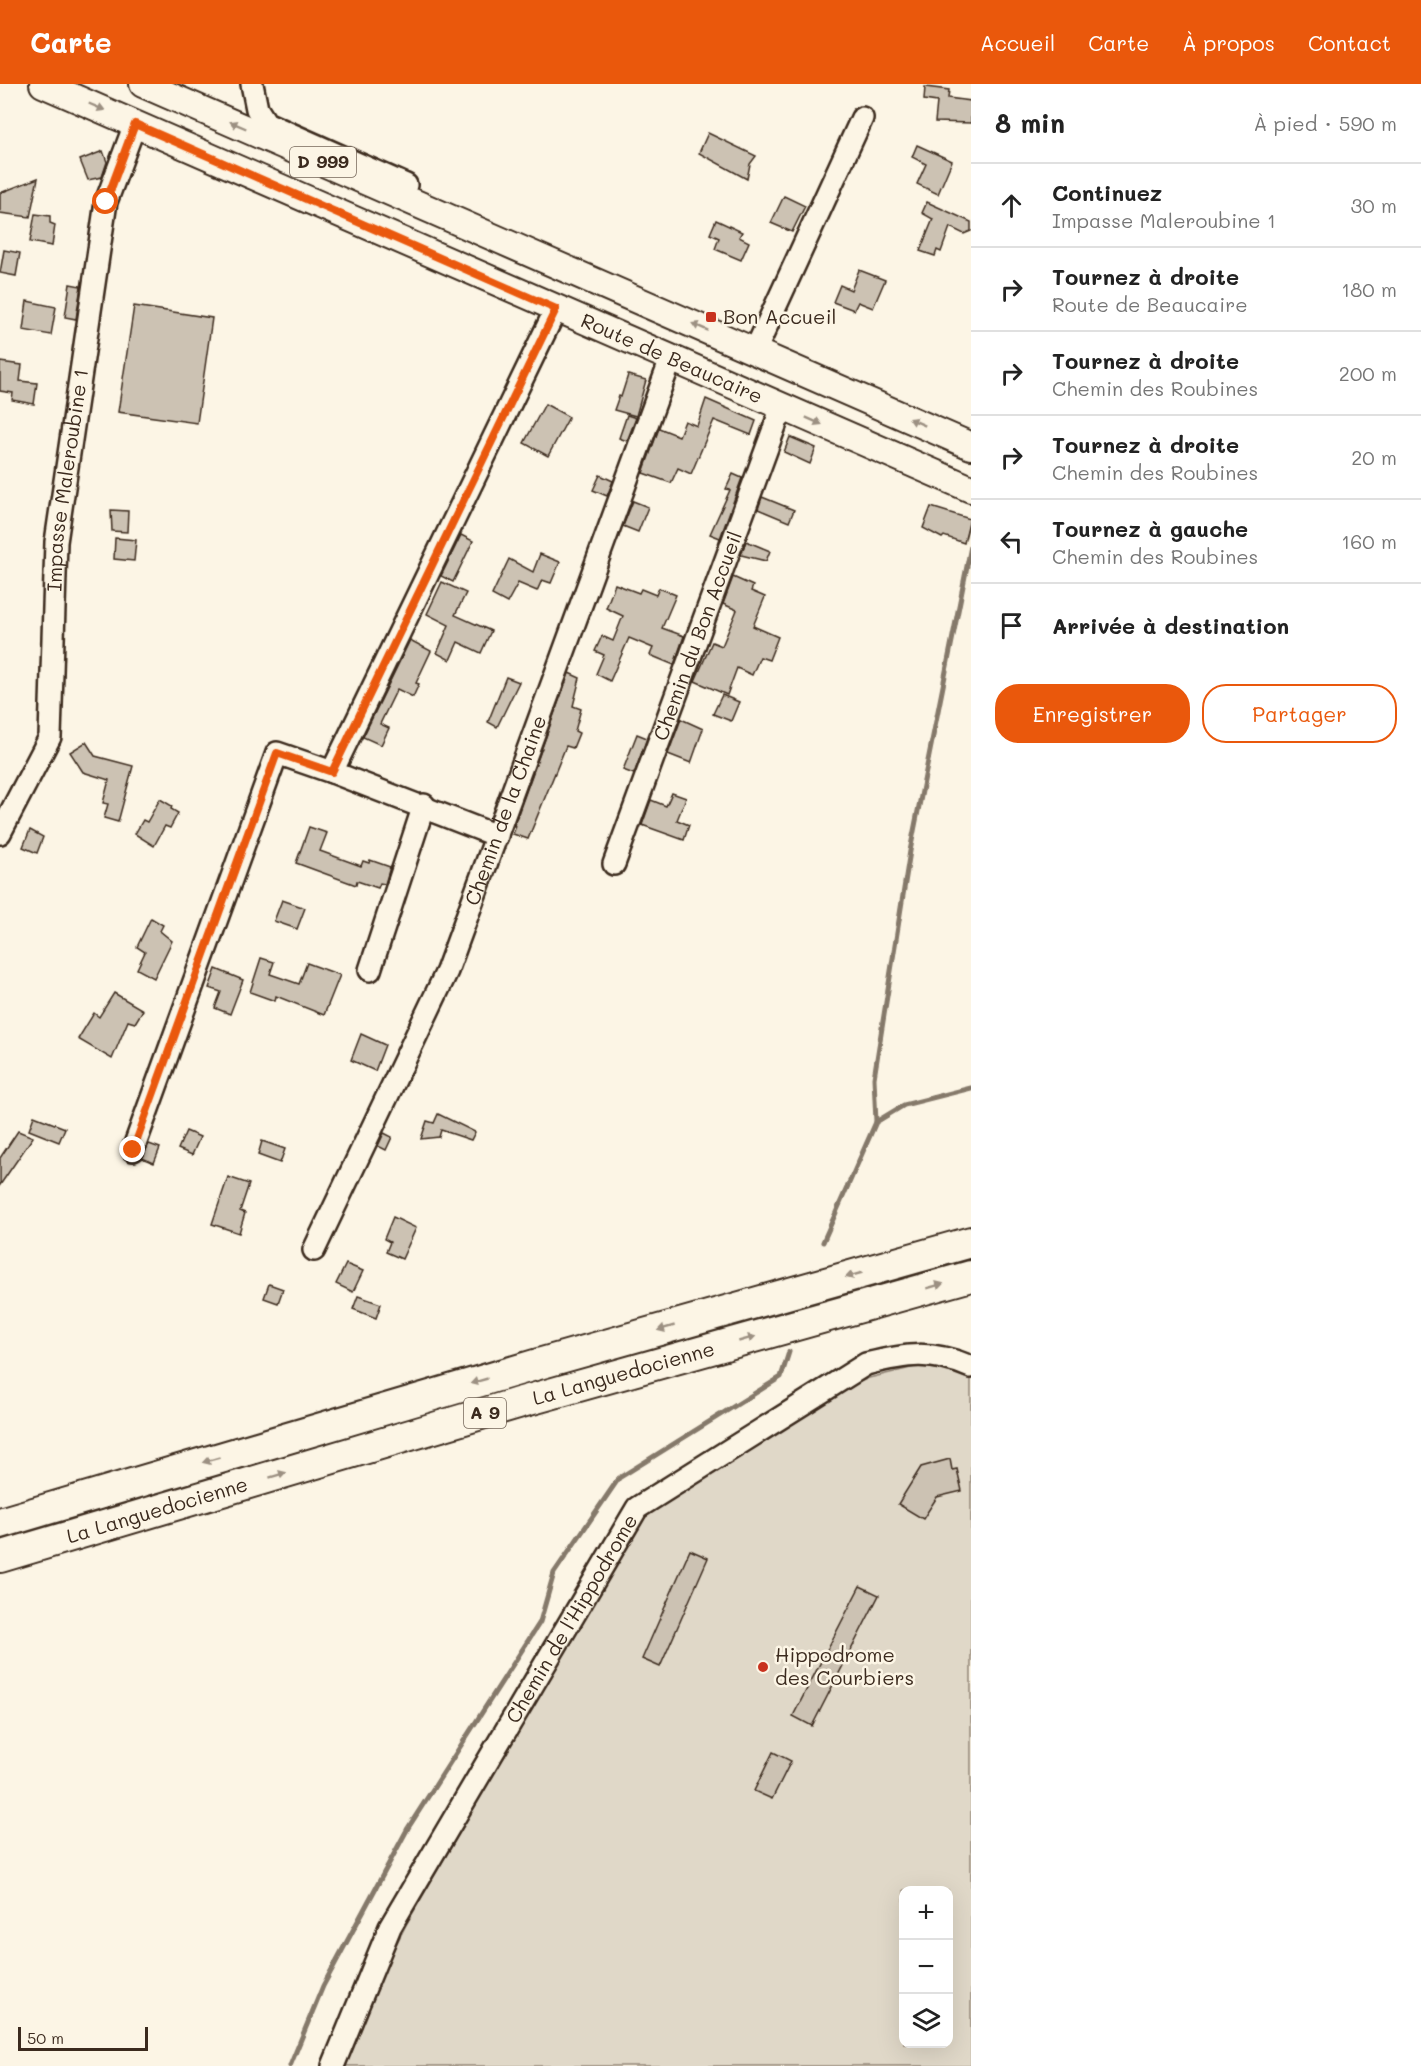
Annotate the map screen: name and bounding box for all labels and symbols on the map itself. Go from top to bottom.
one-way arrow [88,102,106,112]
one-way arrow [228,120,246,130]
road number: D 999 [290,147,356,177]
route start [92,188,118,214]
place label: Bon Accueil [723,303,837,329]
street label: Route de Beaucaire [577,306,767,409]
marker: Bon Accueil [704,310,718,324]
one-way arrow [691,322,709,332]
street label: Impasse Maleroubine 1 [40,367,93,592]
one-way arrow [805,417,823,426]
one-way arrow [908,417,926,427]
street label: Chemin du Bon Accueil [647,527,747,744]
street label: Chemin de la Chaine [458,712,551,909]
route end [119,1136,145,1162]
one-way arrow [845,1271,863,1280]
one-way arrow [926,1281,944,1290]
one-way arrow [657,1324,675,1333]
one-way arrow [738,1334,756,1343]
street label: La Languedocienne [529,1335,717,1410]
one-way arrow [470,1377,488,1386]
road number: A 9 [464,1398,506,1428]
one-way arrow [202,1456,220,1465]
street label: La Languedocienne [63,1470,251,1549]
one-way arrow [269,1470,287,1479]
street label: Chemin de l'Hippodrome [499,1509,643,1728]
place label: Hippodrome des Courbiers [775,1641,914,1690]
marker: Hippodrome des Courbiers [756,1660,770,1674]
scale bar [18,2024,148,2052]

